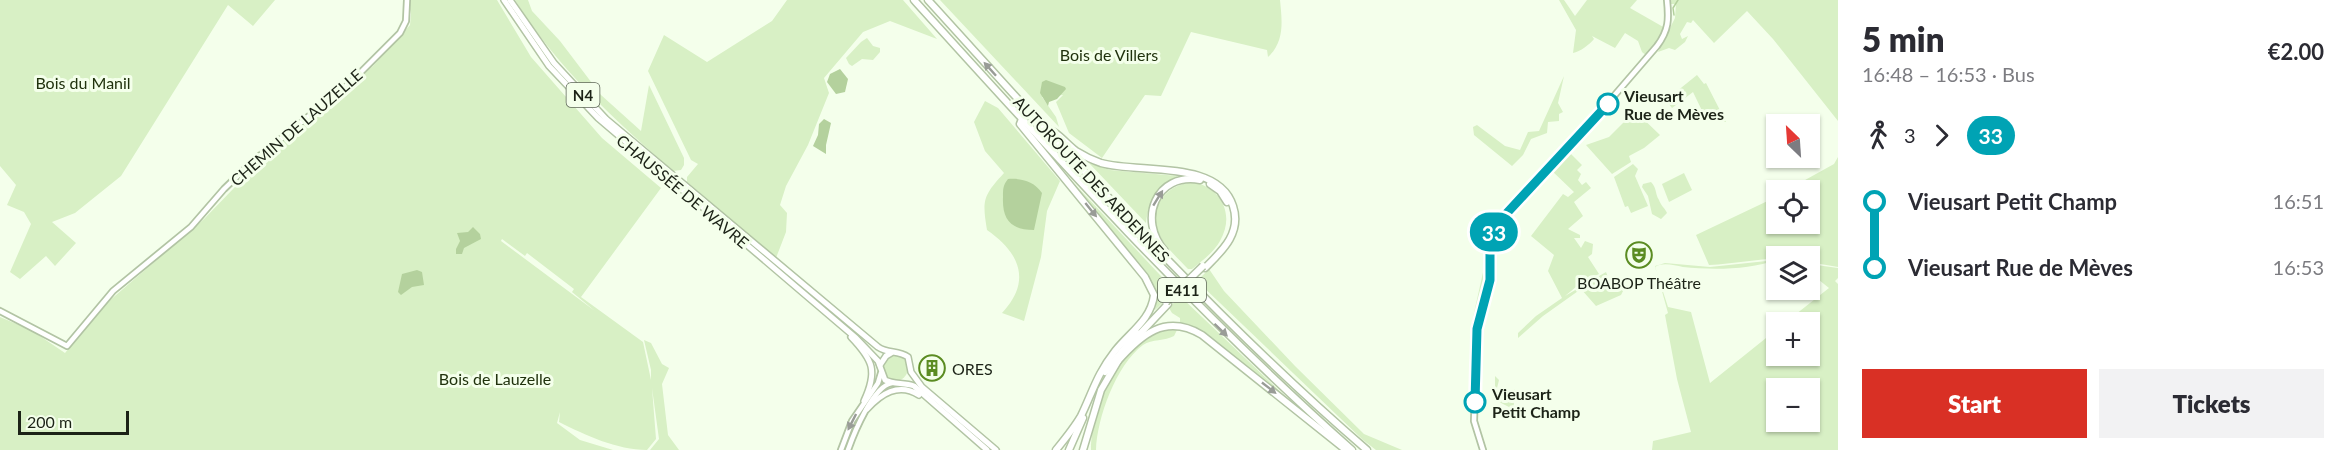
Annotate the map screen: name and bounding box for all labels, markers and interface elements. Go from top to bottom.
text: 5 min [1862,19,1944,59]
text: €2.00 [2268,38,2324,65]
park label: Bois de Villers [1060,45,1158,64]
one-way arrow [984,62,997,77]
text: 16:48 – 16:53 · Bus [1862,62,2035,86]
street label: CHEMIN DE LAUZELLE [226,65,366,189]
park label: Bois du Manil [35,73,131,92]
road number: N4 [566,83,600,107]
place label: Vieusart Rue de Mèves [1623,86,1724,123]
street label: AUTOROUTE DES ARDENNES [1010,92,1174,266]
marker: Vieusart Rue de Mèves [1597,93,1619,115]
north arrow [1766,114,1820,168]
map controls [1766,114,1820,432]
icon: walk [1862,119,1895,152]
icon: forward [1925,119,1958,152]
text: 3 [1904,123,1916,147]
text: 33 [1979,123,2003,148]
street label: CHAUSSÉE DE WAVRE [613,130,753,252]
button: locate [1766,180,1820,234]
text: Vieusart Petit Champ [1908,188,2117,215]
text: 16:51 [2273,189,2324,213]
one-way arrow [1153,190,1164,206]
one-way arrow [1084,202,1097,218]
line badge: 33 [1467,212,1521,252]
text: 33 [1482,220,1506,245]
theatre icon: BOABOP Théâtre [1624,240,1654,270]
button: layers [1766,246,1820,300]
text: Vieusart Rue de Mèves [1908,254,2133,281]
text: 16:53 [2273,255,2324,279]
place label: BOABOP Théâtre [1577,273,1701,292]
road number: E411 [1158,278,1206,302]
button: + [1766,312,1820,366]
one-way arrow [1214,322,1228,336]
building icon: ORES [917,353,947,383]
place label: ORES [952,359,993,378]
park label: Bois de Lauzelle [439,369,551,388]
button: Start [1862,369,2087,438]
button: Tickets [2099,369,2324,438]
button: − [1766,378,1820,432]
one-way arrow [1261,381,1277,394]
place label: Vieusart Petit Champ [1491,384,1580,421]
marker: Vieusart Petit Champ [1464,391,1486,413]
scale bar [18,408,129,436]
text: 200 m [27,412,72,431]
one-way arrow [847,414,857,431]

